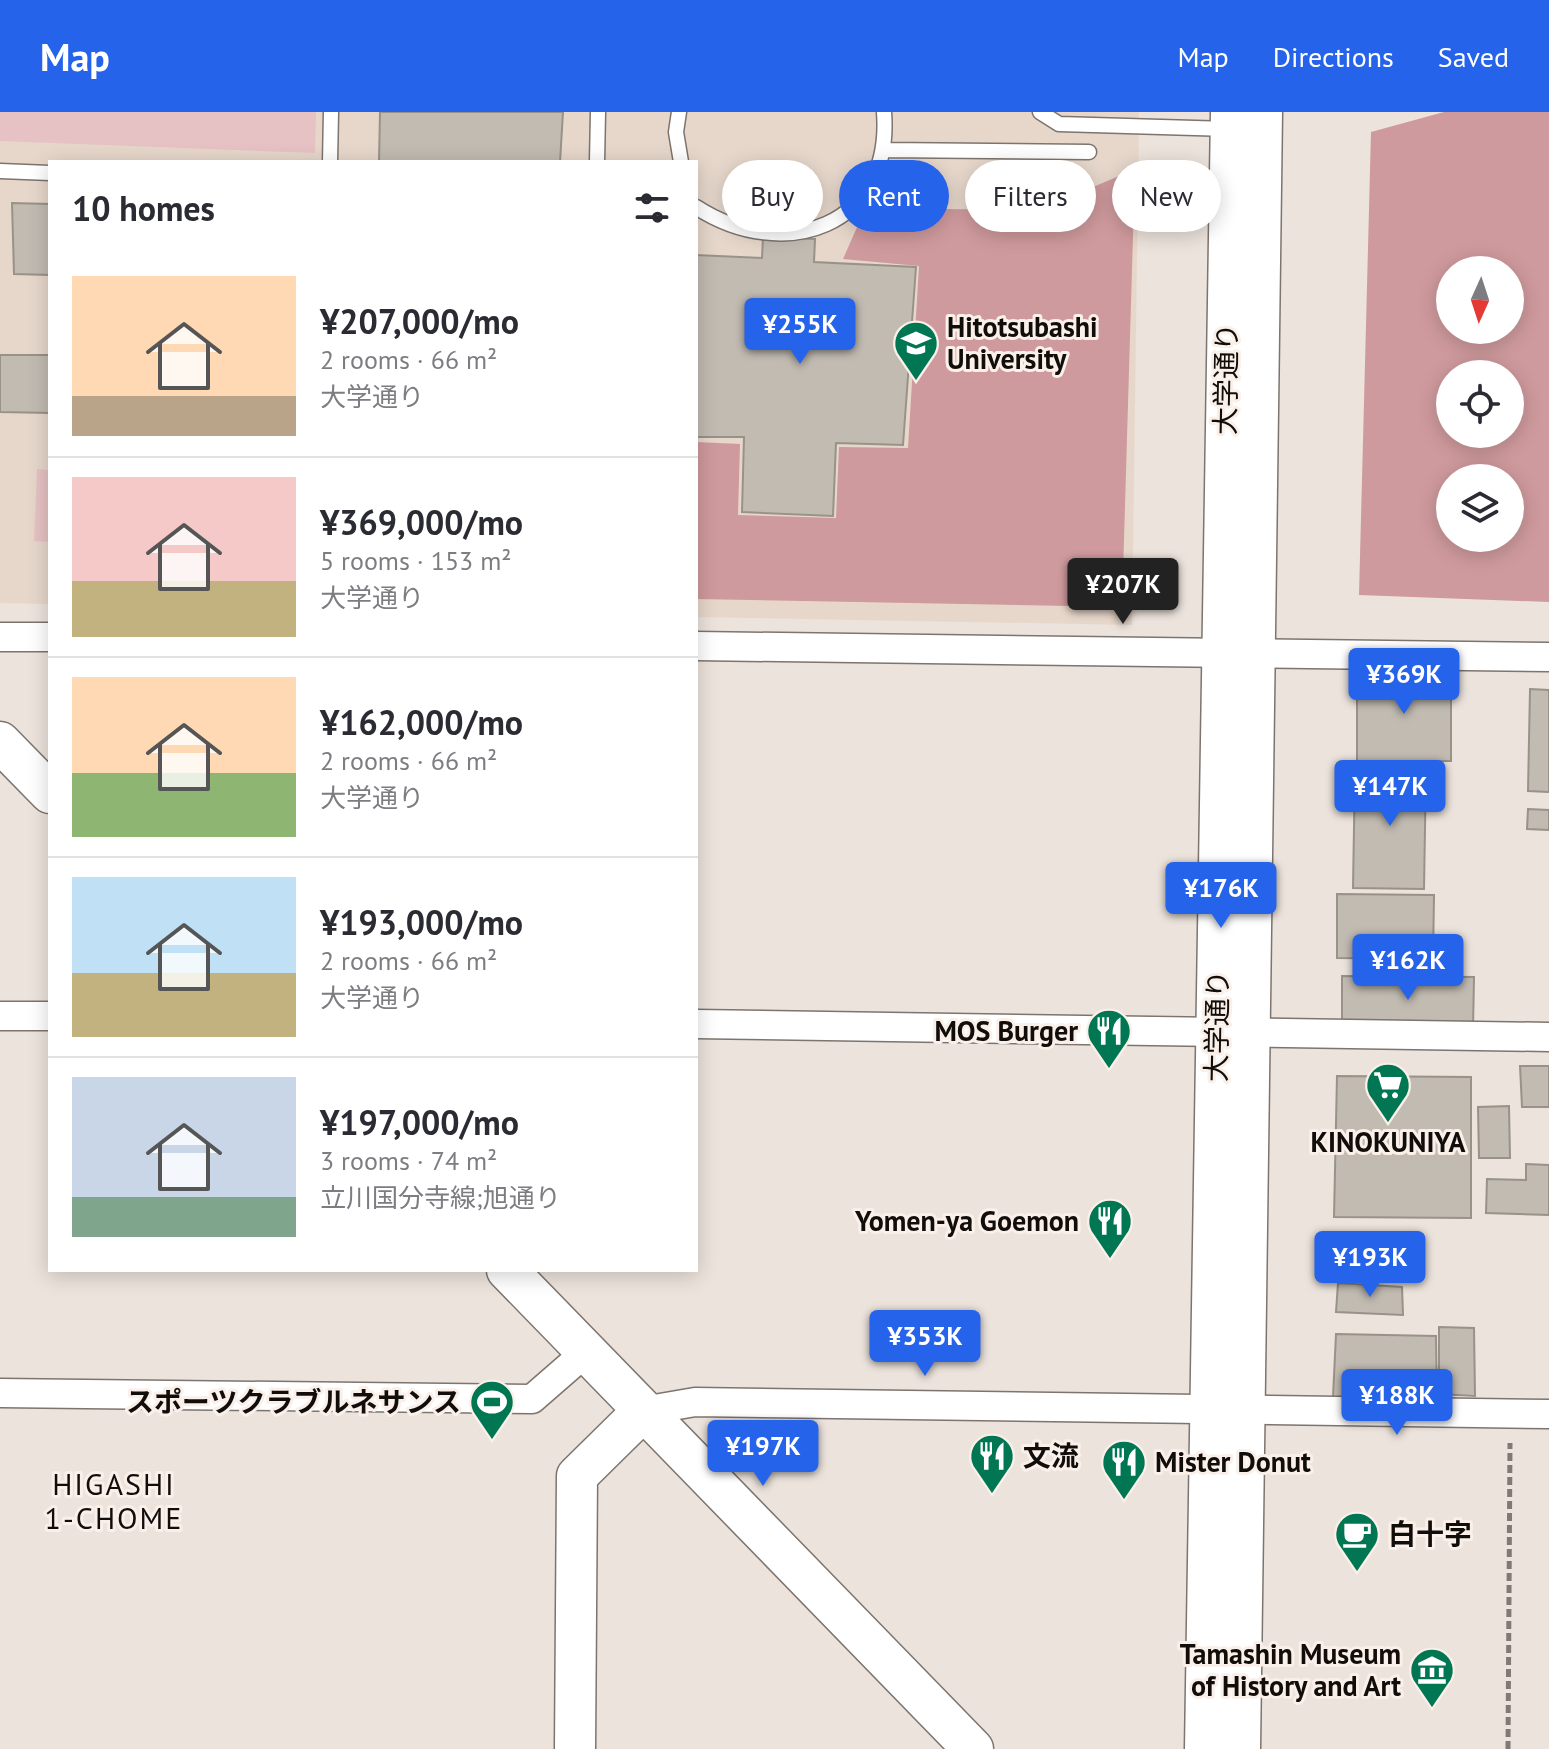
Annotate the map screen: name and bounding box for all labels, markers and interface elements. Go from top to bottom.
text: Map [40,32,110,81]
text: Map [1178,38,1229,75]
text: Directions [1273,38,1394,75]
text: Saved [1438,38,1509,75]
chip: Buy [722,160,823,232]
chip: Rent [839,160,949,232]
chip: Filters [965,160,1096,232]
chip: New [1112,160,1221,232]
text: 10 homes [72,186,215,230]
icon: filters [630,186,674,230]
north arrow [1436,256,1524,344]
map controls [1436,256,1524,552]
pin: ¥255K [744,298,856,366]
text: ¥207,000/mo [320,299,519,343]
text: ¥255K [762,307,838,340]
icon: home [136,308,232,404]
place label: Hitotsubashi University [947,308,1098,377]
school or university icon: Hitotsubashi University [892,319,940,382]
street label: 大学通り [1206,323,1245,435]
text: 2 rooms · 66 m² [320,343,497,376]
button: locate [1436,360,1524,448]
text: 大学通り [320,380,424,413]
button: layers [1436,464,1524,552]
text: ¥369,000/mo [320,500,523,544]
icon: home [136,509,232,605]
text: 5 rooms · 153 m² [320,544,512,577]
pin: ¥207K [1067,558,1179,626]
text: ¥207K [1085,567,1161,600]
text: 大学通り [320,581,424,614]
pin: ¥369K [1348,648,1460,716]
text: ¥369K [1366,657,1442,690]
text: ¥162,000/mo [320,700,523,744]
icon: home [136,709,232,805]
text: 2 rooms · 66 m² [320,744,497,777]
pin: ¥147K [1334,760,1446,828]
text: ¥147K [1352,769,1428,802]
text: 大学通り [320,781,424,814]
pin: ¥176K [1165,862,1277,930]
text: ¥176K [1183,871,1259,904]
text: ¥193,000/mo [320,900,523,944]
icon: home [136,909,232,1005]
pin: ¥162K [1352,934,1464,1002]
text: ¥162K [1370,943,1446,976]
text: 2 rooms · 66 m² [320,944,497,977]
street label: 大学通り [1197,970,1236,1082]
text: 大学通り [320,981,424,1014]
restaurant icon: MOS Burger [1085,1007,1133,1070]
place label: MOS Burger [934,1012,1078,1049]
supermarket icon: KINOKUNIYA [1364,1061,1412,1124]
text: ¥197,000/mo [320,1100,519,1144]
icon: home [136,1109,232,1205]
place label: KINOKUNIYA [1311,1123,1465,1160]
text: 3 rooms · 74 m² [320,1144,497,1177]
text: 立川国分寺線;旭通り [320,1181,561,1214]
restaurant icon: Yomen-ya Goemon [1086,1197,1134,1260]
place label: Yomen-ya Goemon [854,1202,1079,1239]
pin: ¥193K [1314,1231,1426,1299]
text: ¥193K [1332,1240,1408,1273]
pin: ¥353K [869,1310,981,1378]
text: ¥353K [887,1319,963,1352]
pin: ¥188K [1341,1369,1453,1437]
sports icon: スポーツクラブルネサンス [468,1378,516,1441]
text: ¥188K [1359,1378,1435,1411]
place label: スポーツクラブルネサンス [126,1383,461,1420]
pin: ¥197K [707,1420,819,1488]
text: ¥197K [725,1429,801,1462]
restaurant icon: 文流 [968,1432,1016,1495]
place label: 文流 [1023,1437,1079,1474]
restaurant icon: Mister Donut [1100,1438,1148,1501]
place label: Mister Donut [1155,1443,1311,1480]
district label: HIGASHI 1-CHOME [45,1464,183,1537]
cafe icon: 白十字 [1333,1510,1381,1573]
place label: 白十字 [1388,1515,1472,1552]
place label: Tamashin Museum of History and Art [1180,1635,1401,1704]
museum icon: Tamashin Museum of History and Art [1408,1646,1456,1709]

